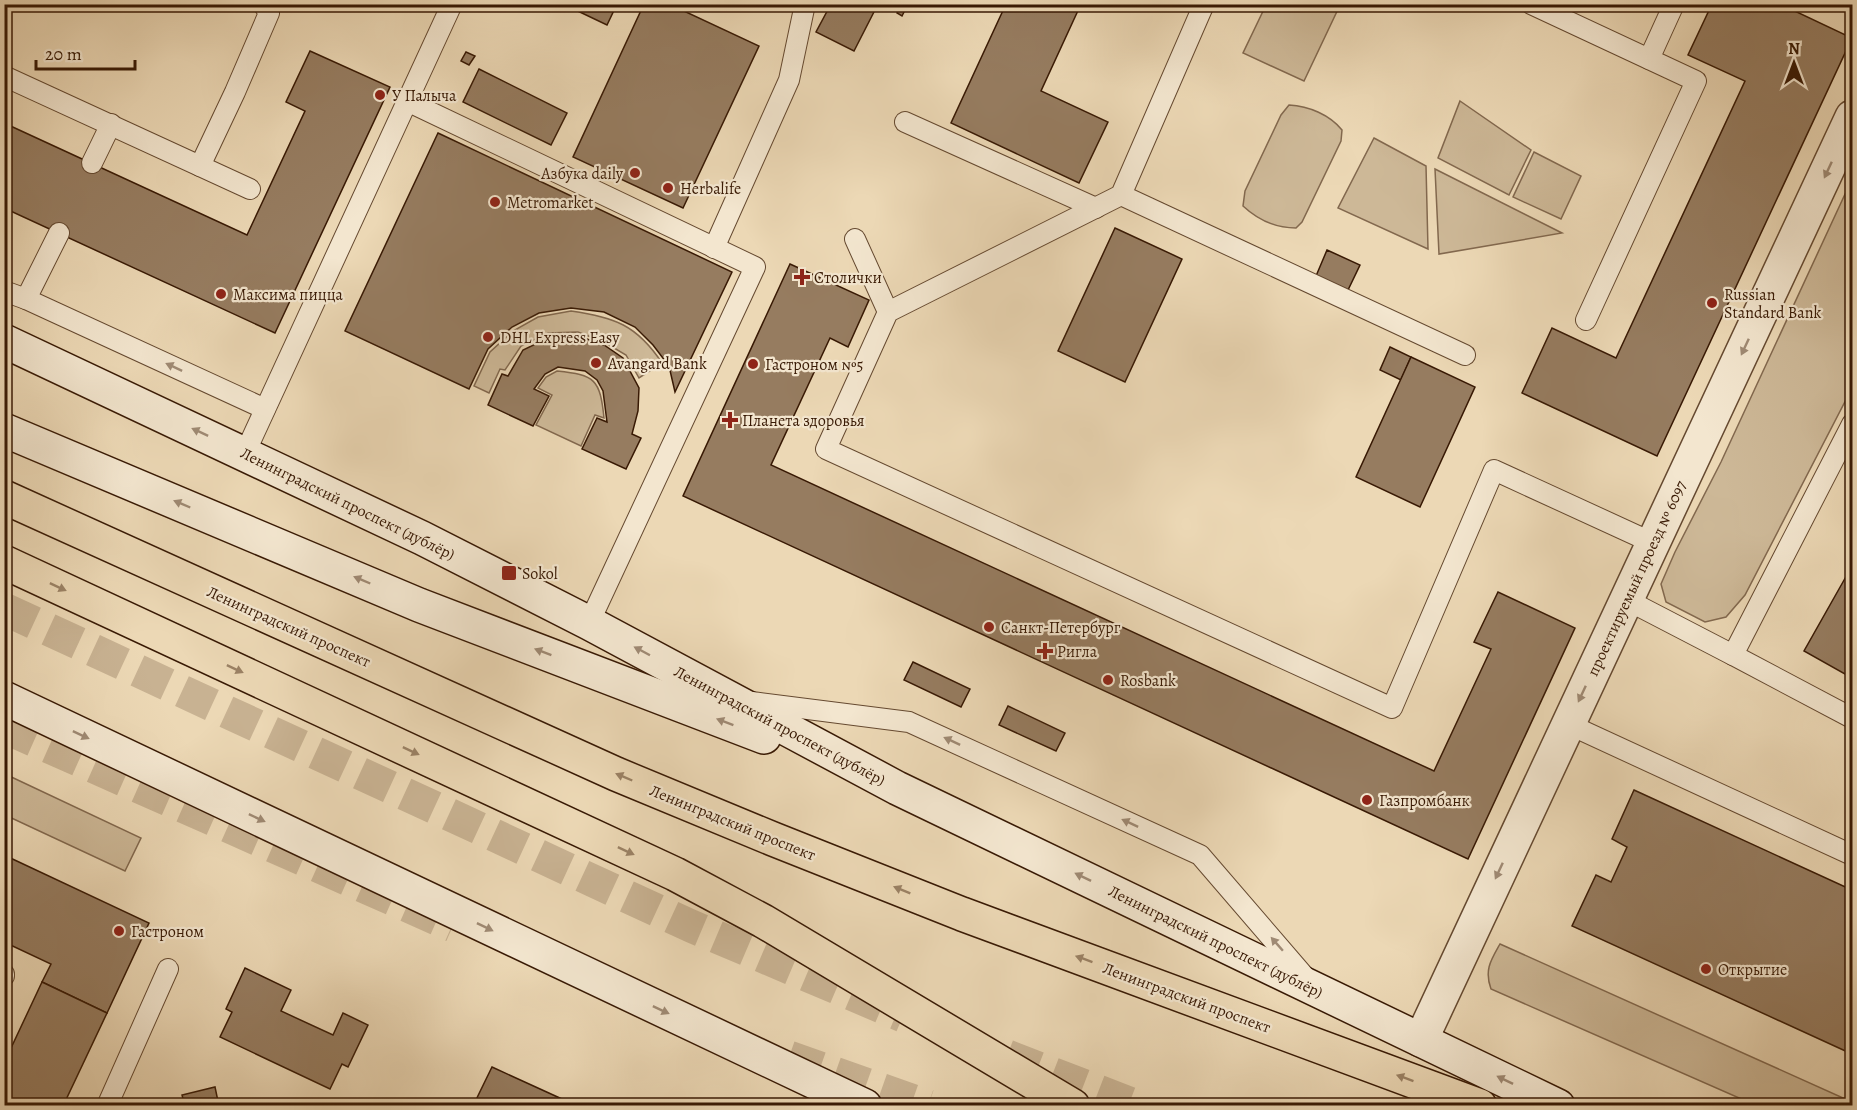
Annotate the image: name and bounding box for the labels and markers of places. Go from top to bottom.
place label: У Палыча [392,85,457,107]
marker: У Палыча [373,88,387,102]
place label: Азбука daily [540,163,624,185]
marker: Азбука daily [628,166,642,180]
place label: Herbalife [680,178,741,200]
marker: Herbalife [661,181,675,195]
place label: Metromarket [507,192,594,214]
marker: Metromarket [488,195,502,209]
place label: Столички [814,267,882,289]
marker: Столички [795,270,809,284]
place label: Максима пицца [233,284,344,306]
place label: Russian Standard Bank [1724,284,1822,324]
marker: Максима пицца [214,287,228,301]
marker: Russian Standard Bank [1705,296,1719,310]
place label: DHL Express Easy [500,327,620,349]
marker: DHL Express Easy [481,330,495,344]
place label: Avangard Bank [607,353,707,375]
place label: Гастроном №5 [765,354,863,376]
marker: Avangard Bank [589,356,603,370]
marker: Гастроном №5 [746,357,760,371]
place label: Планета здоровья [742,410,865,432]
marker: Планета здоровья [723,413,737,427]
place label: Sokol [522,563,558,585]
marker: Sokol [500,564,518,582]
place label: Санкт-Петербург [1001,617,1121,639]
marker: Санкт-Петербург [982,620,996,634]
place label: Ригла [1057,641,1098,663]
marker: Ригла [1038,644,1052,658]
place label: Rosbank [1120,670,1176,692]
marker: Rosbank [1101,673,1115,687]
place label: Газпромбанк [1379,790,1470,812]
marker: Газпромбанк [1360,793,1374,807]
place label: Гастроном [131,921,204,943]
marker: Гастроном [112,924,126,938]
place label: Открытие [1718,959,1787,981]
marker: Открытие [1699,962,1713,976]

